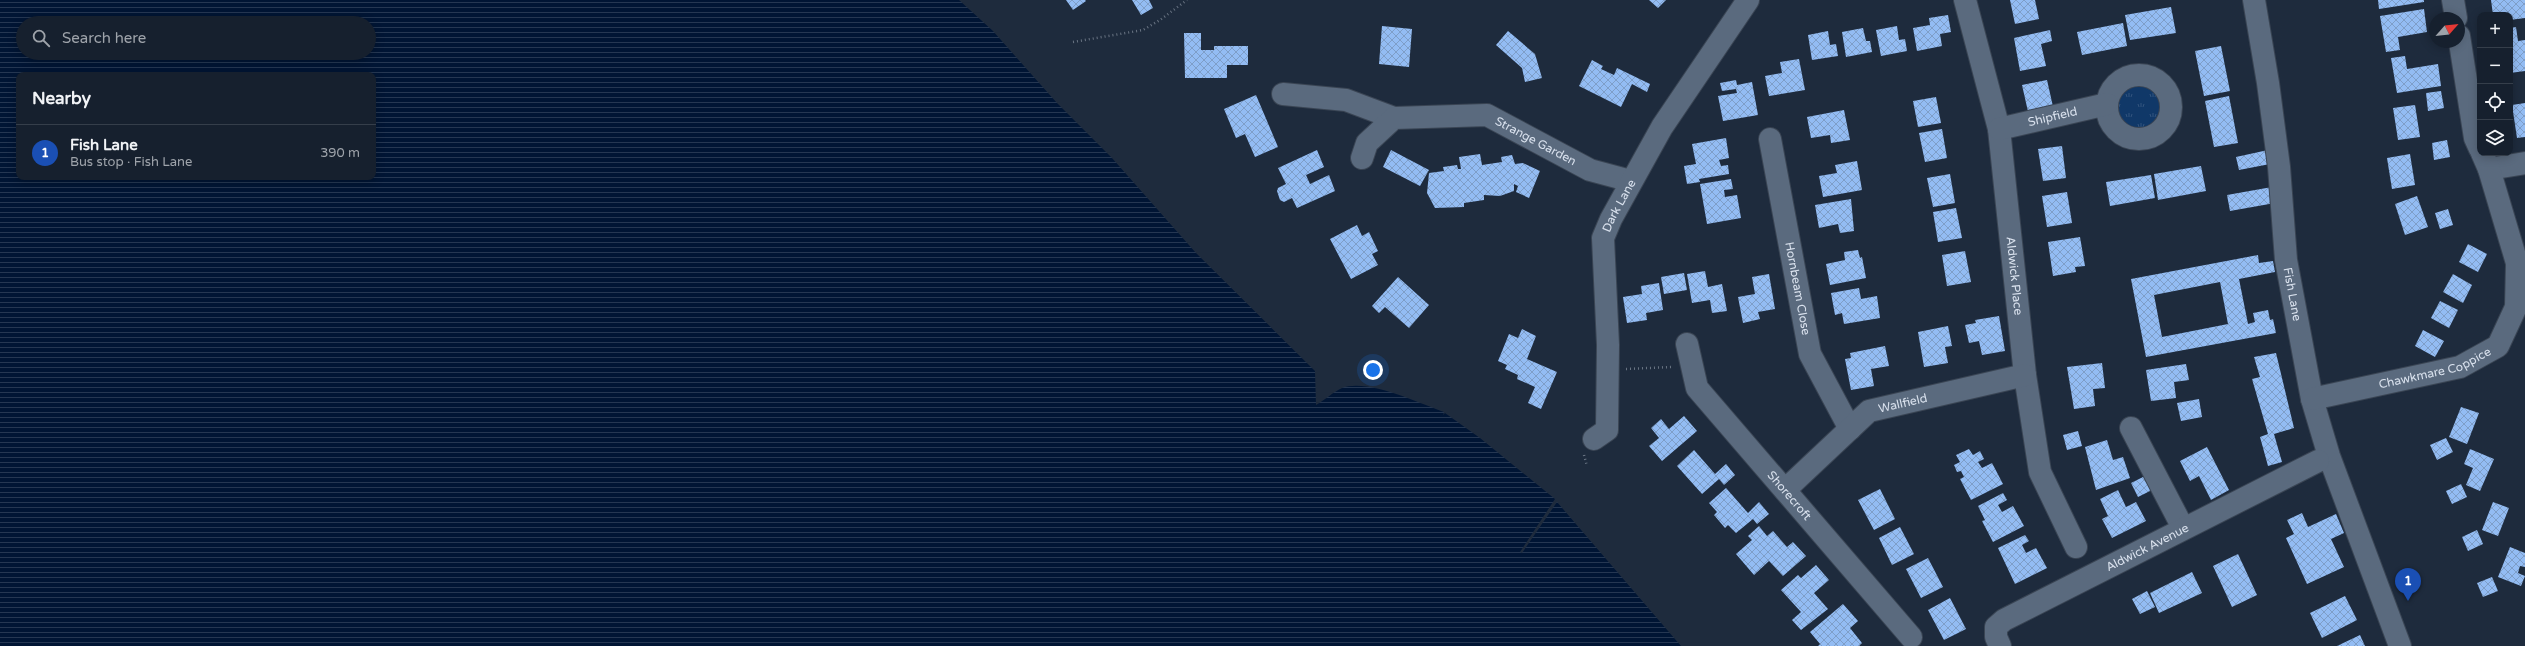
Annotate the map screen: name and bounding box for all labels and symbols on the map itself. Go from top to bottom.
north arrow [2429,12,2465,48]
street label: Shipfield [2027,104,2079,129]
street label: Strange Garden [1493,114,1579,168]
street label: Dark Lane [1599,177,1639,234]
street label: Aldwick Place [2003,236,2026,316]
street label: Hornbeam Close [1782,241,1813,336]
street label: Fish Lane [2281,266,2304,322]
street label: Chawkmare Coppice [2377,344,2494,391]
your location [1363,360,1383,380]
street label: Wallfield [1877,391,1928,416]
street label: Shorecroft [1765,468,1815,523]
street label: Aldwick Avenue [2103,521,2191,574]
pin: 1 [2395,568,2421,601]

